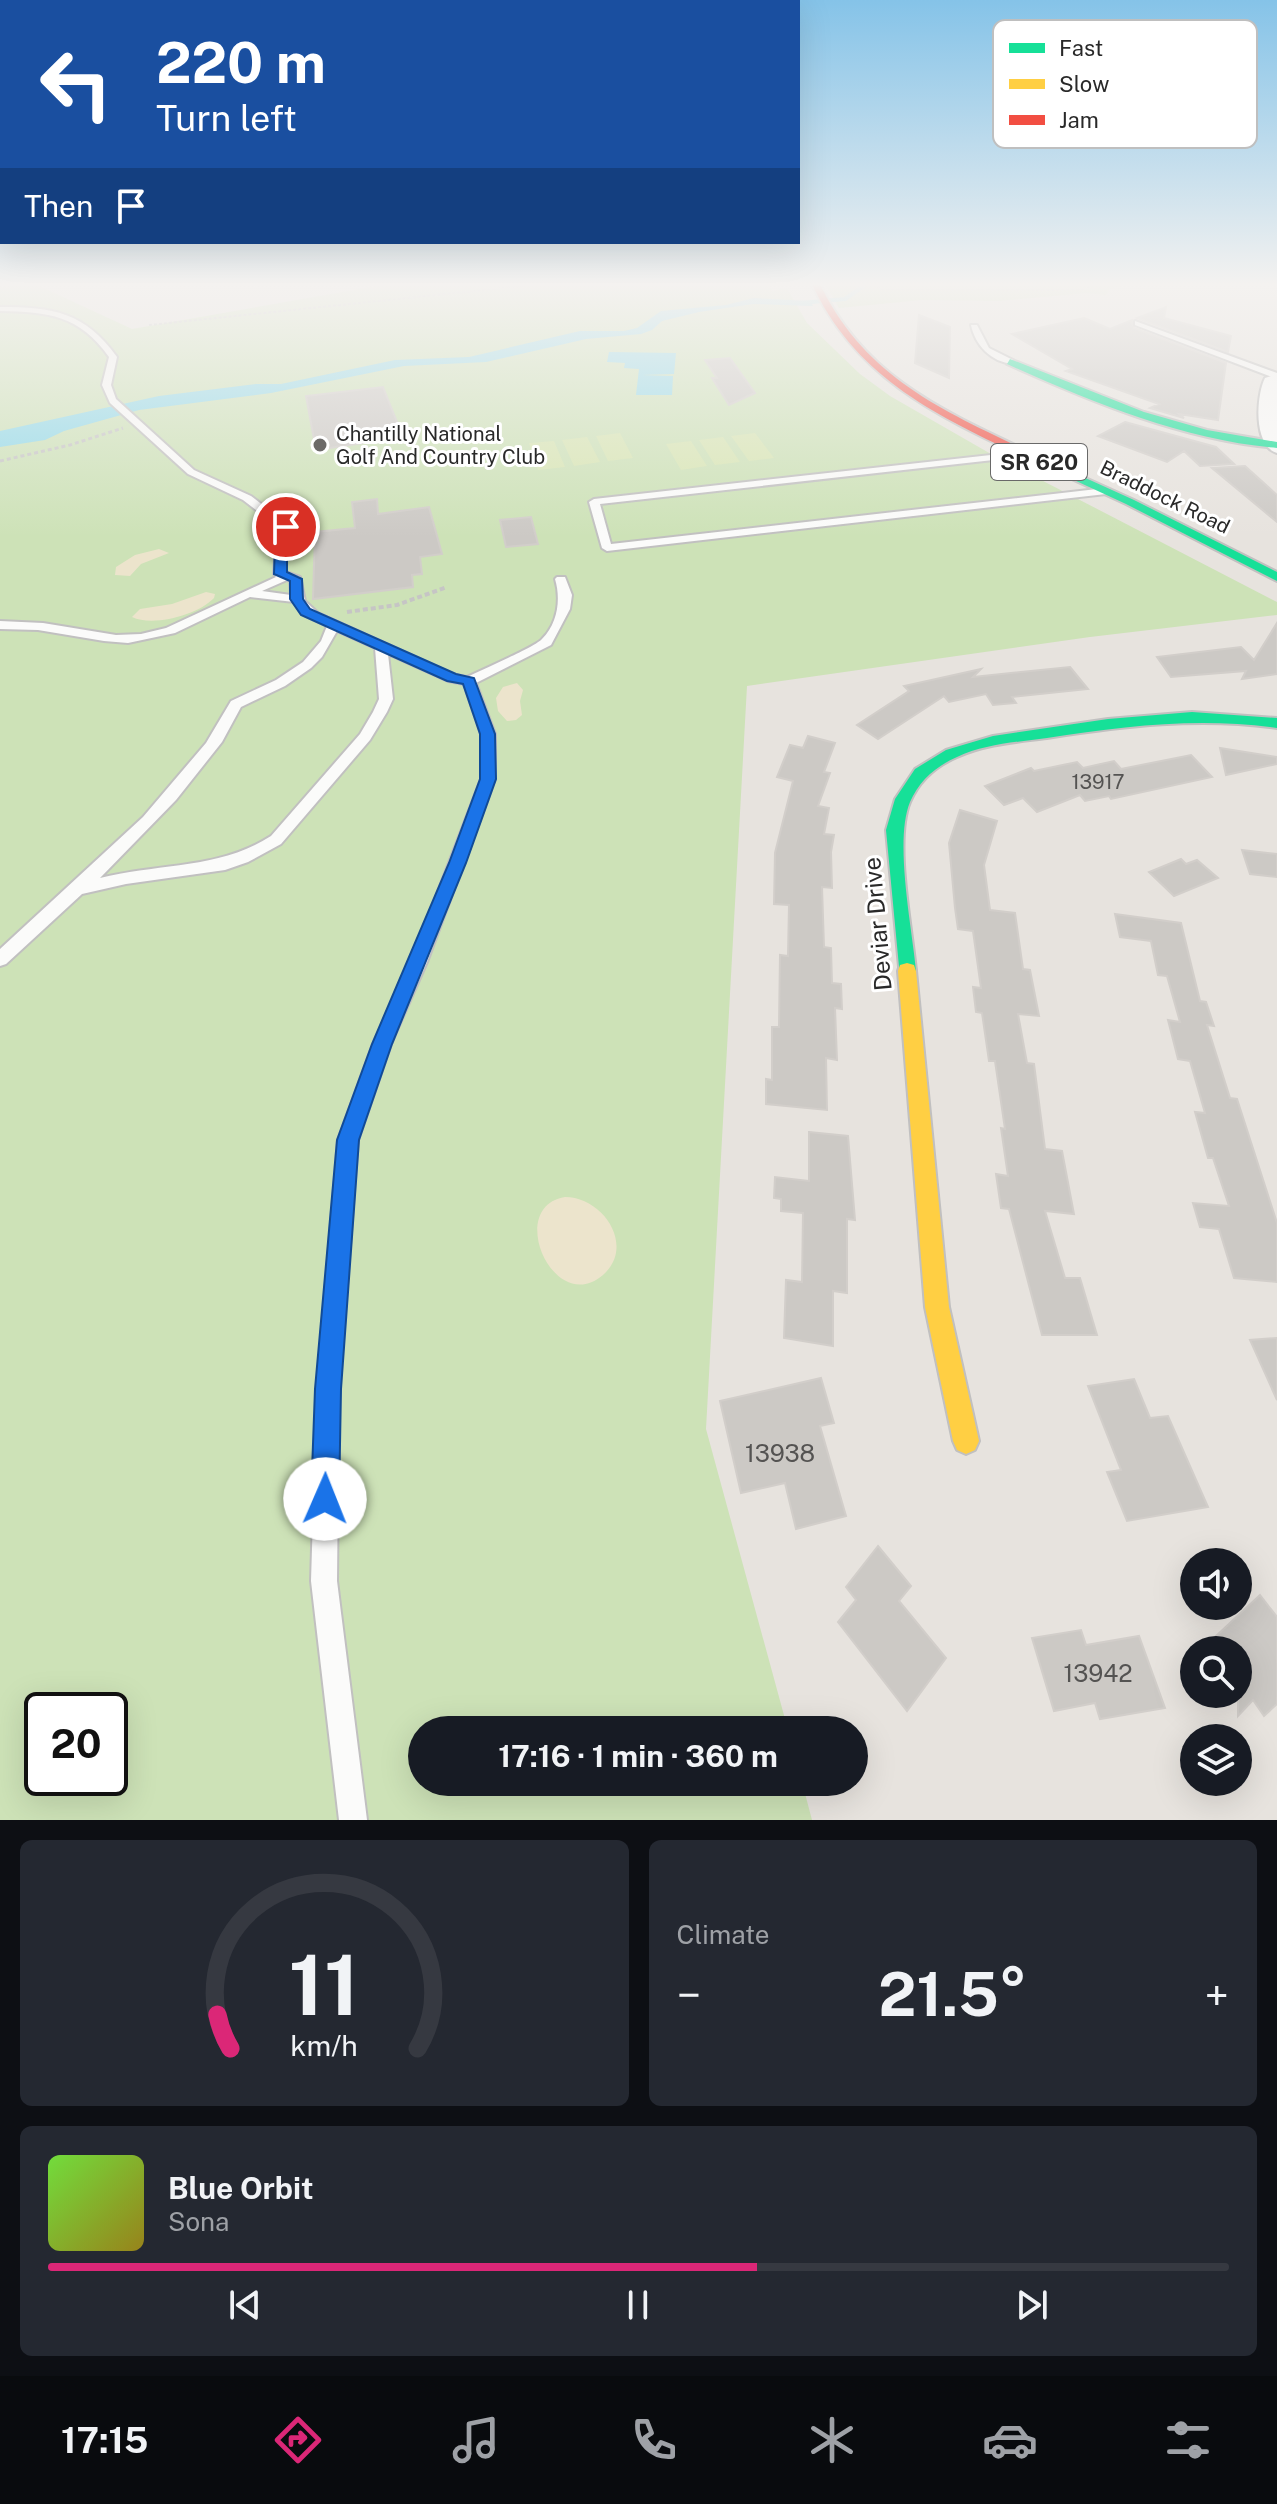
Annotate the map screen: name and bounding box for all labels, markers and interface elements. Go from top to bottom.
legend [993,20,1257,148]
text: 220 m [156,30,326,96]
icon: left [24,32,128,136]
text: Fast [1059,35,1103,61]
text: Slow [1059,71,1109,97]
text: Turn left [156,97,297,139]
text: Jam [1059,107,1099,133]
icon: arrive [109,184,153,228]
text: Then [24,188,93,224]
place label: Chantilly National Golf And Country Club [336,422,545,469]
marker: Chantilly National Golf And Country Club [311,436,329,454]
road number: SR 620 [991,444,1087,480]
street label: Braddock Road [1096,455,1234,539]
pin [252,493,320,561]
icon: arrive [264,505,308,549]
house number: 13917 [1071,770,1125,794]
street label: Deviar Drive [857,856,897,992]
house number: 13938 [745,1439,815,1467]
position arrow [283,1457,367,1541]
map controls [1180,1548,1252,1796]
button: sound [1180,1548,1252,1620]
button: search [1180,1636,1252,1708]
house number: 13942 [1063,1659,1133,1687]
speed limit sign: 20 [24,1692,128,1796]
button: layers [1180,1724,1252,1796]
text: 17:16 · 1 min · 360 m [498,1738,778,1774]
text: Climate [677,1919,770,1950]
text: 11 [289,1936,360,2034]
text: 21.5° [878,1959,1027,2030]
text: − [677,1969,701,2021]
text: + [1205,1969,1229,2021]
text: km/h [291,2029,358,2062]
text: Blue Orbit [168,2170,314,2206]
text: Sona [168,2206,229,2237]
icon: previous [223,2283,267,2327]
icon: pause [616,2283,660,2327]
icon: next [1010,2283,1054,2327]
icon: directions [270,2412,326,2468]
icon: music [448,2412,504,2468]
icon: phone [626,2412,682,2468]
icon: climate [804,2412,860,2468]
icon: car [982,2412,1038,2468]
icon: filters [1160,2412,1216,2468]
text: 17:15 [61,2419,148,2461]

